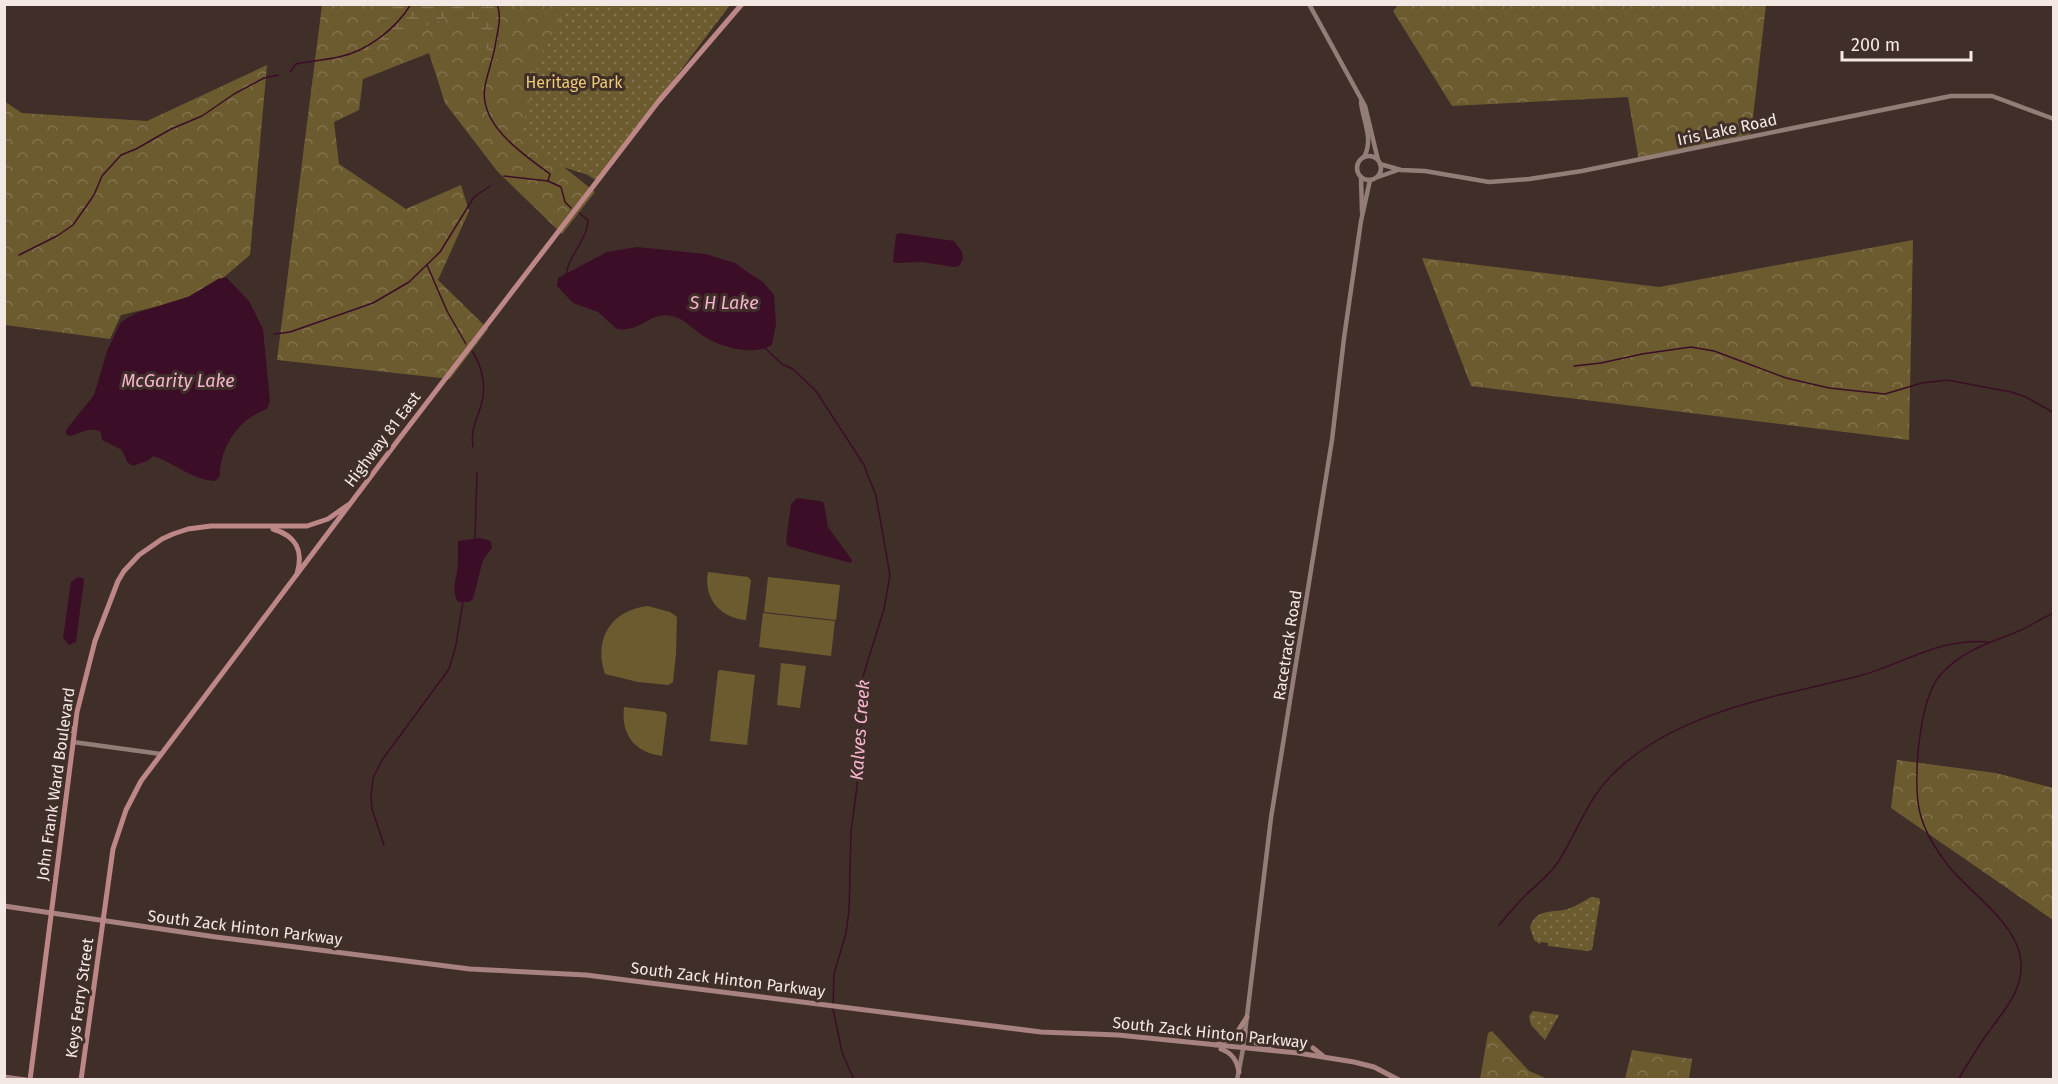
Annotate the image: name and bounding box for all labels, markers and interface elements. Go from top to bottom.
scale bar [1842,24,1971,62]
text: 200 m [1851,34,1900,56]
park label: Heritage Park [525,73,623,92]
street label: Iris Lake Road [1675,110,1779,149]
water label: S H Lake [689,292,758,314]
water label: McGarity Lake [121,370,235,392]
street label: Highway 81 East [340,388,425,491]
street label: Racetrack Road [1269,589,1306,702]
water label: Kalves Creek [846,679,875,781]
street label: John Frank Ward Boulevard [33,686,78,882]
street label: South Zack Hinton Parkway [146,906,344,949]
street label: Keys Ferry Street [62,937,97,1059]
street label: South Zack Hinton Parkway [629,958,827,1001]
street label: South Zack Hinton Parkway [1111,1013,1309,1052]

